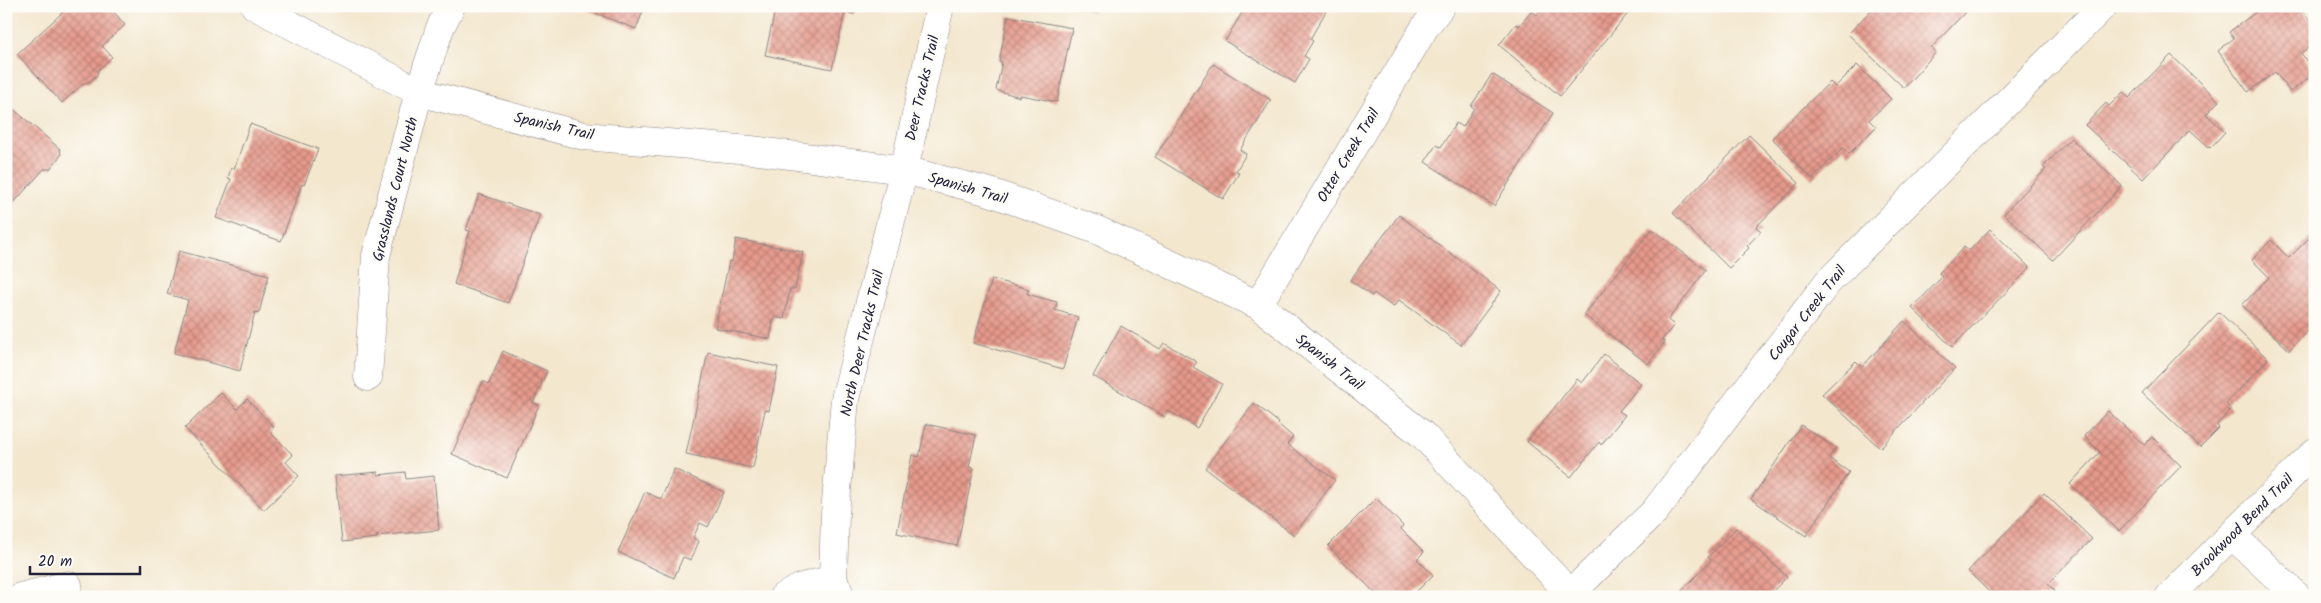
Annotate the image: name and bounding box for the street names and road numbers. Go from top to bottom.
street label: Deer Tracks Trail [899,33,947,143]
street label: Otter Creek Trail [1311,103,1387,207]
street label: Spanish Trail [511,106,596,148]
street label: Grasslands Court North [366,114,426,264]
street label: Spanish Trail [925,166,1010,212]
street label: Cougar Creek Trail [1763,260,1853,367]
street label: North Deer Tracks Trail [834,267,892,419]
street label: Spanish Trail [1290,328,1369,398]
street label: Brookwood Bend Trail [2186,468,2300,583]

